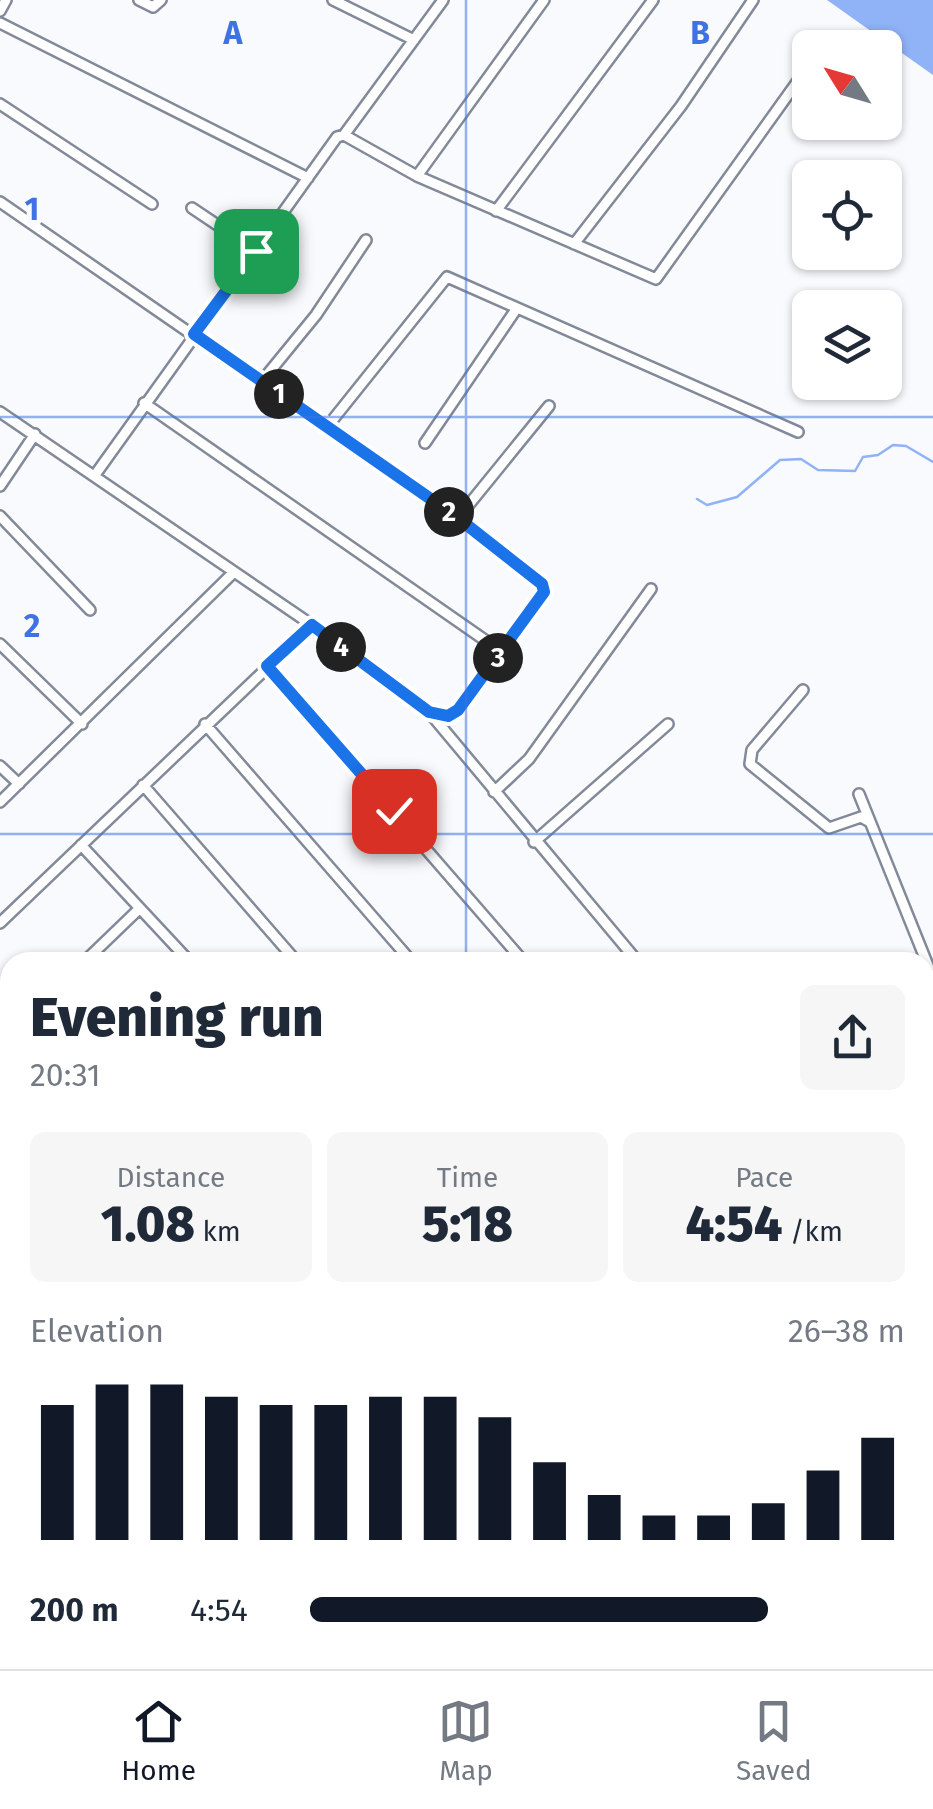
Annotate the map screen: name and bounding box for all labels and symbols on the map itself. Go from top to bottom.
text: A [223,14,244,52]
text: B [690,14,710,52]
north arrow [792,30,902,140]
text: 1 [25,190,39,228]
pin [214,209,299,294]
pin: 1 [254,369,304,419]
pin: 2 [424,487,474,537]
text: 2 [24,607,40,645]
pin: 4 [316,622,366,672]
pin: 3 [473,633,523,683]
pin [352,769,437,854]

